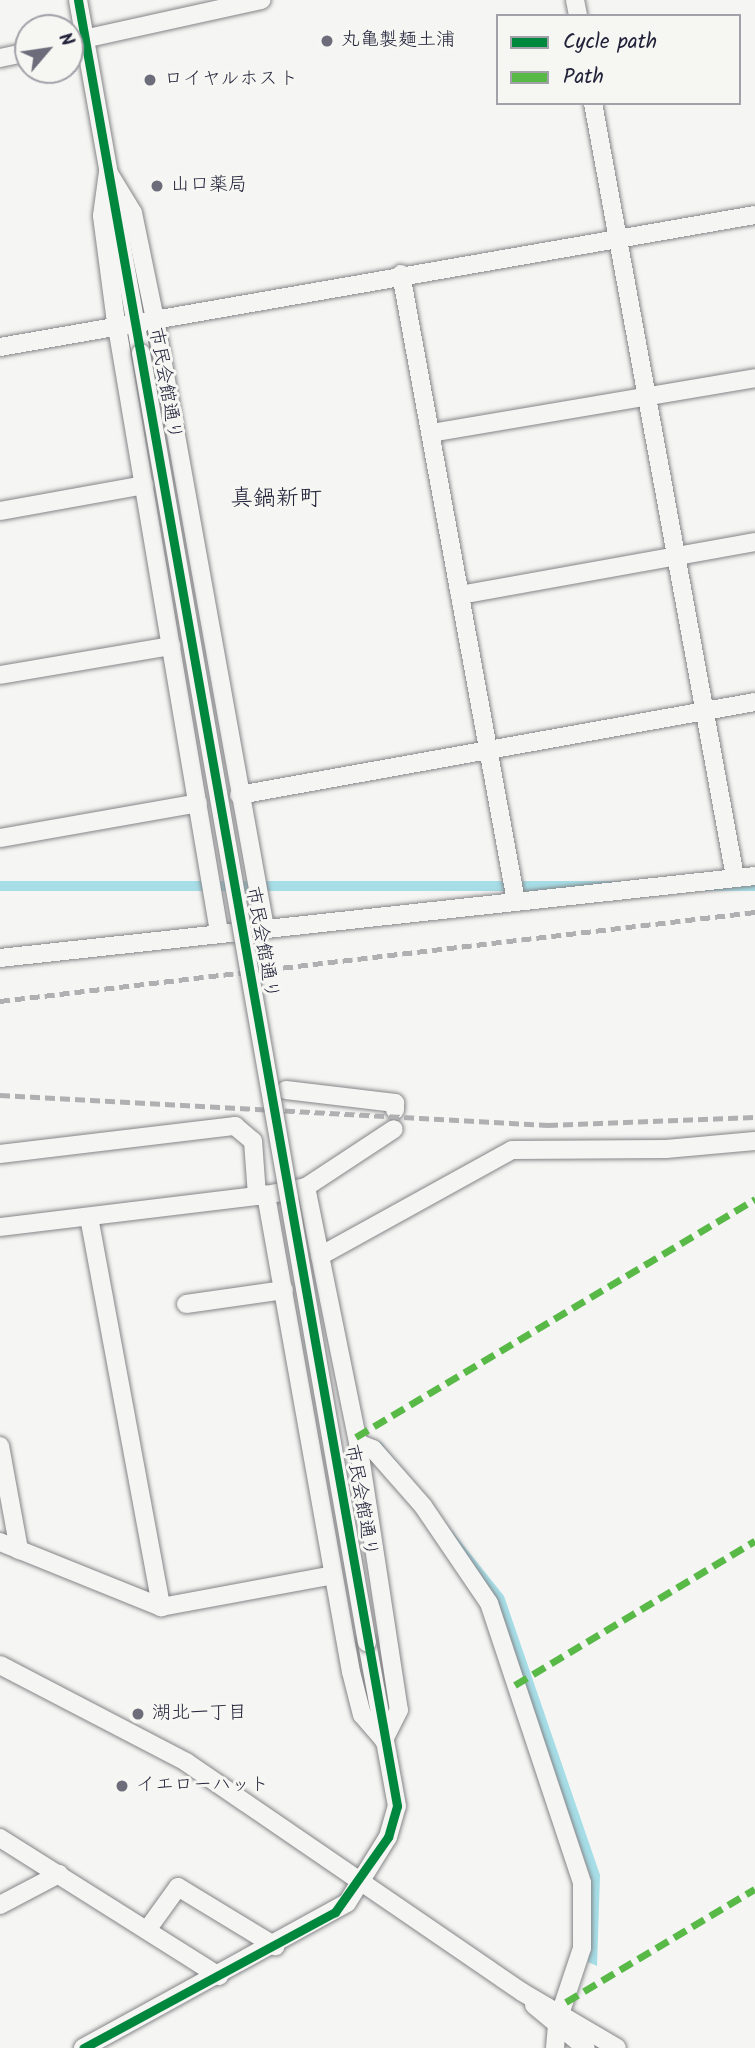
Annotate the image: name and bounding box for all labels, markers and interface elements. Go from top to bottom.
north arrow [14,14,84,84]
legend [496,14,741,105]
text: Cycle path [563,26,657,59]
text: N [50,27,82,52]
place label: 丸亀製麺土浦 [341,30,455,52]
marker: 丸亀製麺土浦 [319,33,335,49]
text: Path [563,61,604,94]
place label: ロイヤルホスト [164,69,297,91]
marker: ロイヤルホスト [142,72,158,88]
place label: 山口薬局 [171,175,247,197]
marker: 山口薬局 [149,178,165,194]
street label: 市民会館通り [143,326,185,442]
district label: 真鍋新町 [230,485,322,513]
street label: 市民会館通り [240,885,282,1001]
street label: 市民会館通り [339,1443,381,1559]
place label: 湖北一丁目 [152,1703,247,1725]
marker: 湖北一丁目 [130,1706,146,1722]
place label: イエローハット [136,1775,269,1797]
marker: イエローハット [114,1778,130,1794]

